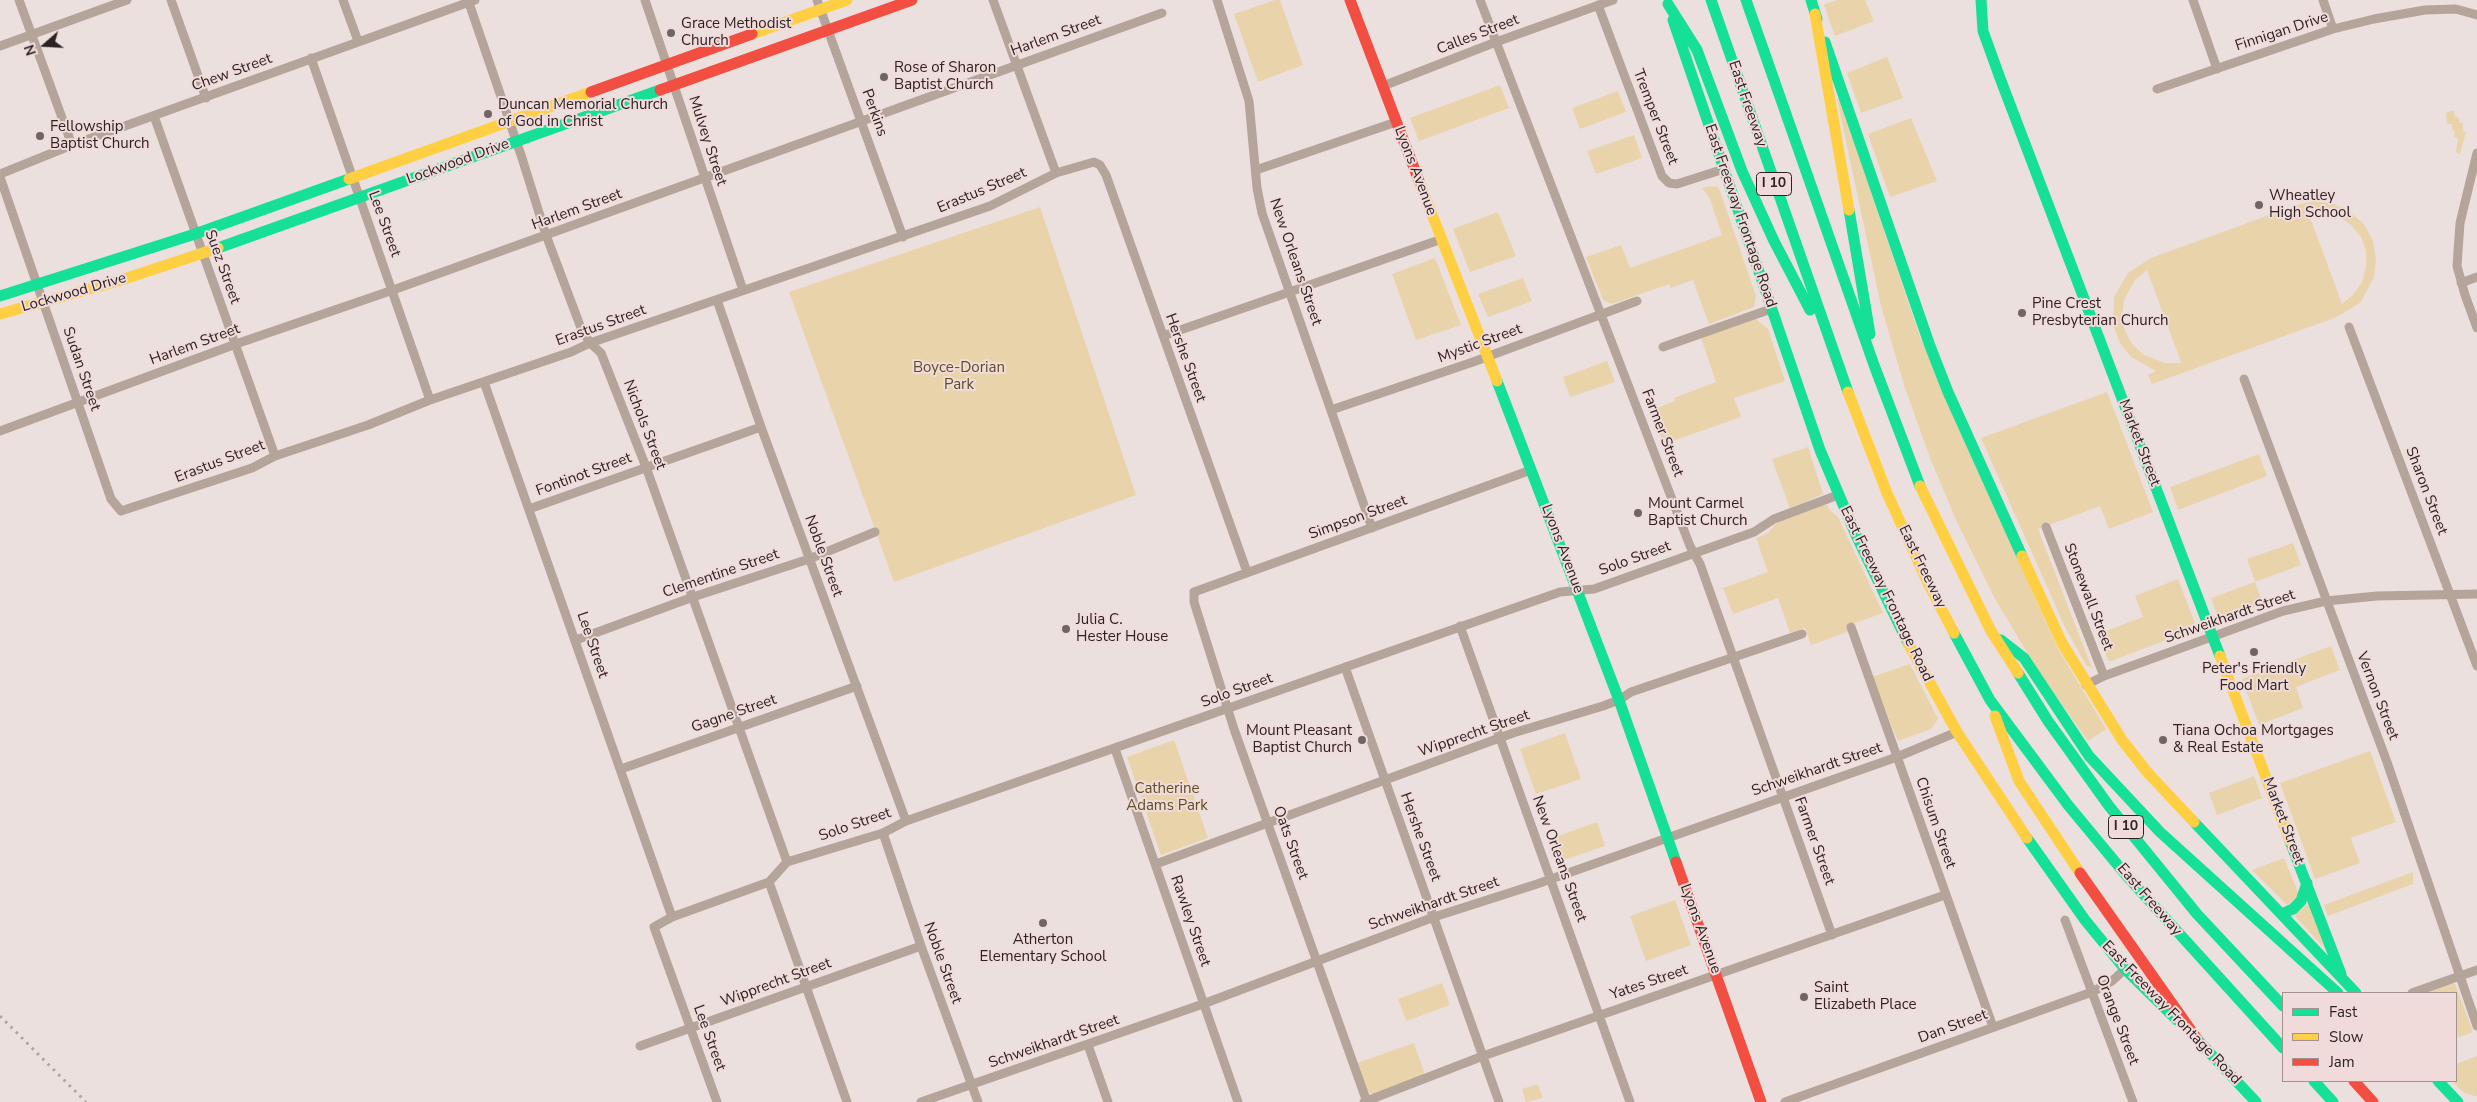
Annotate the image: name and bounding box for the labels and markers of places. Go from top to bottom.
place label: Grace Methodist Church [681,15,791,50]
marker: Grace Methodist Church [665,27,677,39]
place label: Rose of Sharon Baptist Church [894,59,996,94]
marker: Rose of Sharon Baptist Church [878,71,890,83]
place label: Duncan Memorial Church of God in Christ [498,96,668,131]
marker: Duncan Memorial Church of God in Christ [482,108,494,120]
place label: Fellowship Baptist Church [50,118,150,153]
marker: Fellowship Baptist Church [34,130,46,142]
place label: Wheatley High School [2269,187,2351,222]
marker: Wheatley High School [2253,199,2265,211]
place label: Pine Crest Presbyterian Church [2032,295,2168,330]
marker: Pine Crest Presbyterian Church [2016,307,2028,319]
place label: Mount Carmel Baptist Church [1648,495,1748,530]
marker: Mount Carmel Baptist Church [1632,507,1644,519]
place label: Julia C. Hester House [1076,611,1168,646]
marker: Julia C. Hester House [1060,623,1072,635]
marker: Peter's Friendly Food Mart [2248,646,2260,658]
place label: Peter's Friendly Food Mart [2202,660,2306,695]
place label: Mount Pleasant Baptist Church [1246,722,1352,757]
place label: Tiana Ochoa Mortgages & Real Estate [2173,722,2334,757]
marker: Mount Pleasant Baptist Church [1356,734,1368,746]
marker: Tiana Ochoa Mortgages & Real Estate [2157,734,2169,746]
marker: Atherton Elementary School [1037,917,1049,929]
place label: Atherton Elementary School [980,931,1106,966]
place label: Saint Elizabeth Place [1814,979,1916,1014]
marker: Saint Elizabeth Place [1798,991,1810,1003]

